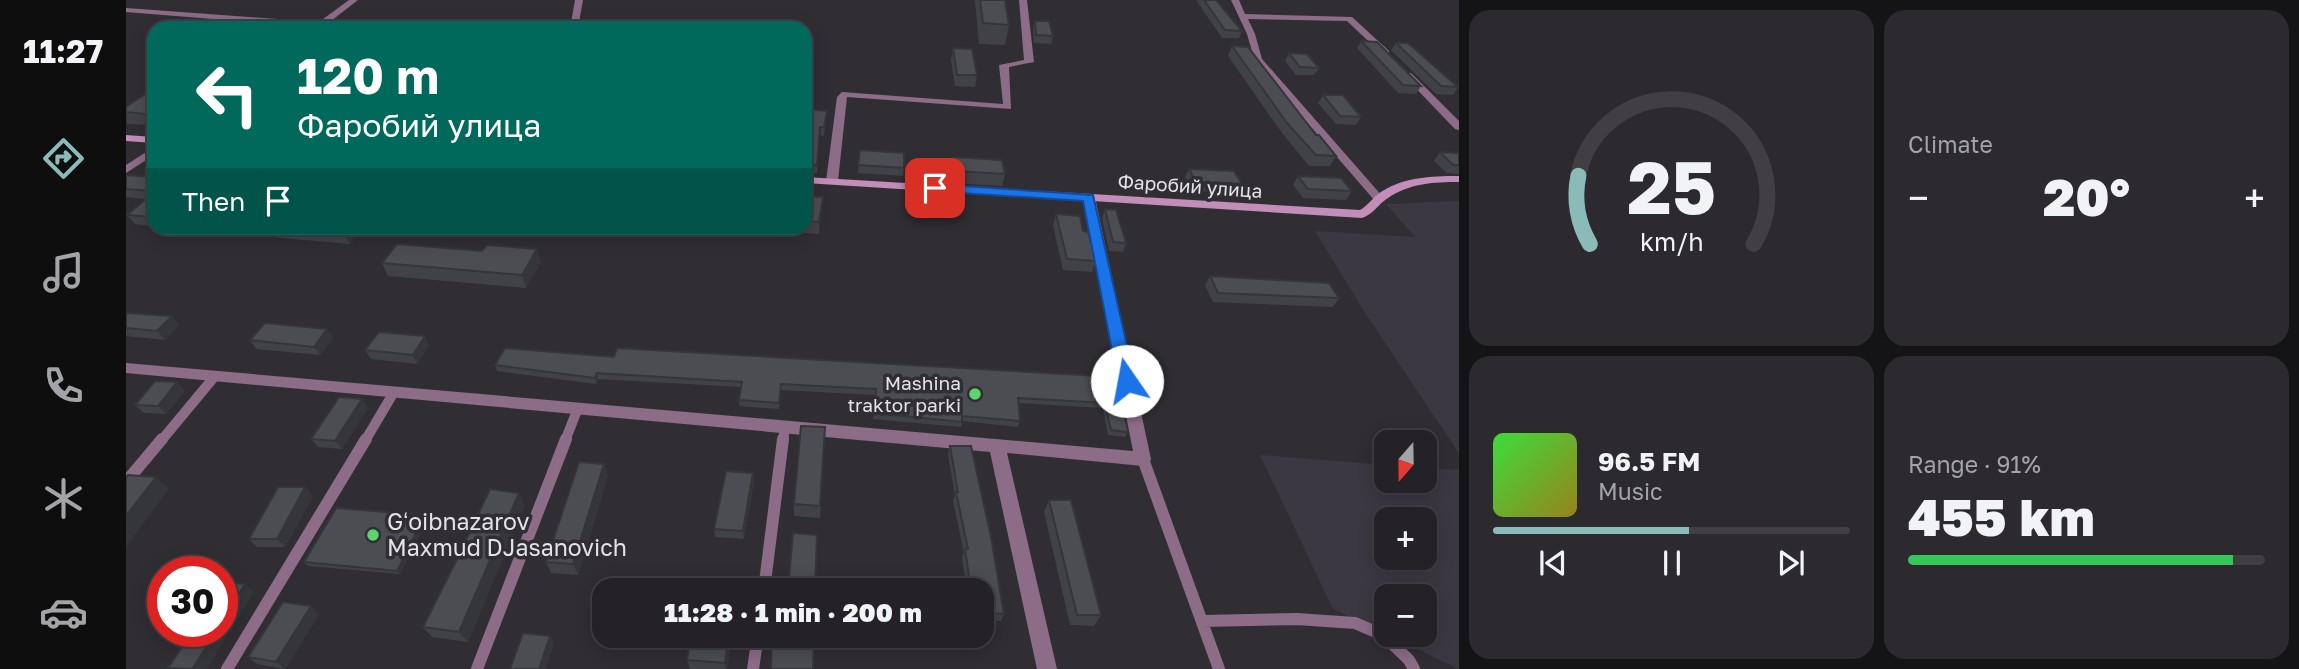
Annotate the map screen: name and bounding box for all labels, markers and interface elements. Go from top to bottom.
text: 11:27 [23,32,103,70]
text: 120 m [297,46,439,105]
icon: left [182,49,273,140]
text: Фаробий улица [297,106,541,144]
text: Climate [1908,130,1993,158]
icon: directions [39,134,88,183]
text: 25 [1627,143,1716,230]
pin [905,158,965,218]
text: 20° [2043,165,2130,227]
icon: arrive [916,169,954,207]
street label: Фаробий улица [1117,169,1263,202]
text: − [1908,175,1929,220]
text: + [2244,175,2265,220]
icon: arrive [259,182,297,220]
text: Then [182,186,245,217]
text: km/h [1640,226,1703,257]
icon: music [39,248,88,297]
position arrow [1090,344,1164,418]
icon: phone [39,361,88,410]
place label: Mashina traktor parki [848,371,961,416]
marker: Mashina traktor parki [967,386,983,402]
north arrow [1374,430,1437,494]
map controls [1374,430,1437,647]
text: 96.5 FM [1598,446,1700,477]
text: Range · 91% [1908,450,2041,478]
icon: climate [39,474,88,523]
text: Music [1598,477,1663,505]
text: 455 km [1908,485,2095,547]
place label: Gʻoibnazarov Maxmud DJasanovich [387,507,627,561]
button: + [1374,507,1437,570]
marker: Gʻoibnazarov Maxmud DJasanovich [365,527,381,543]
icon: previous [1534,544,1572,582]
icon: pause [1653,544,1691,582]
icon: next [1772,544,1810,582]
speed limit sign: 30 [147,556,238,647]
button: − [1374,584,1437,647]
icon: car [39,588,88,637]
text: 11:28 · 1 min · 200 m [664,597,922,628]

